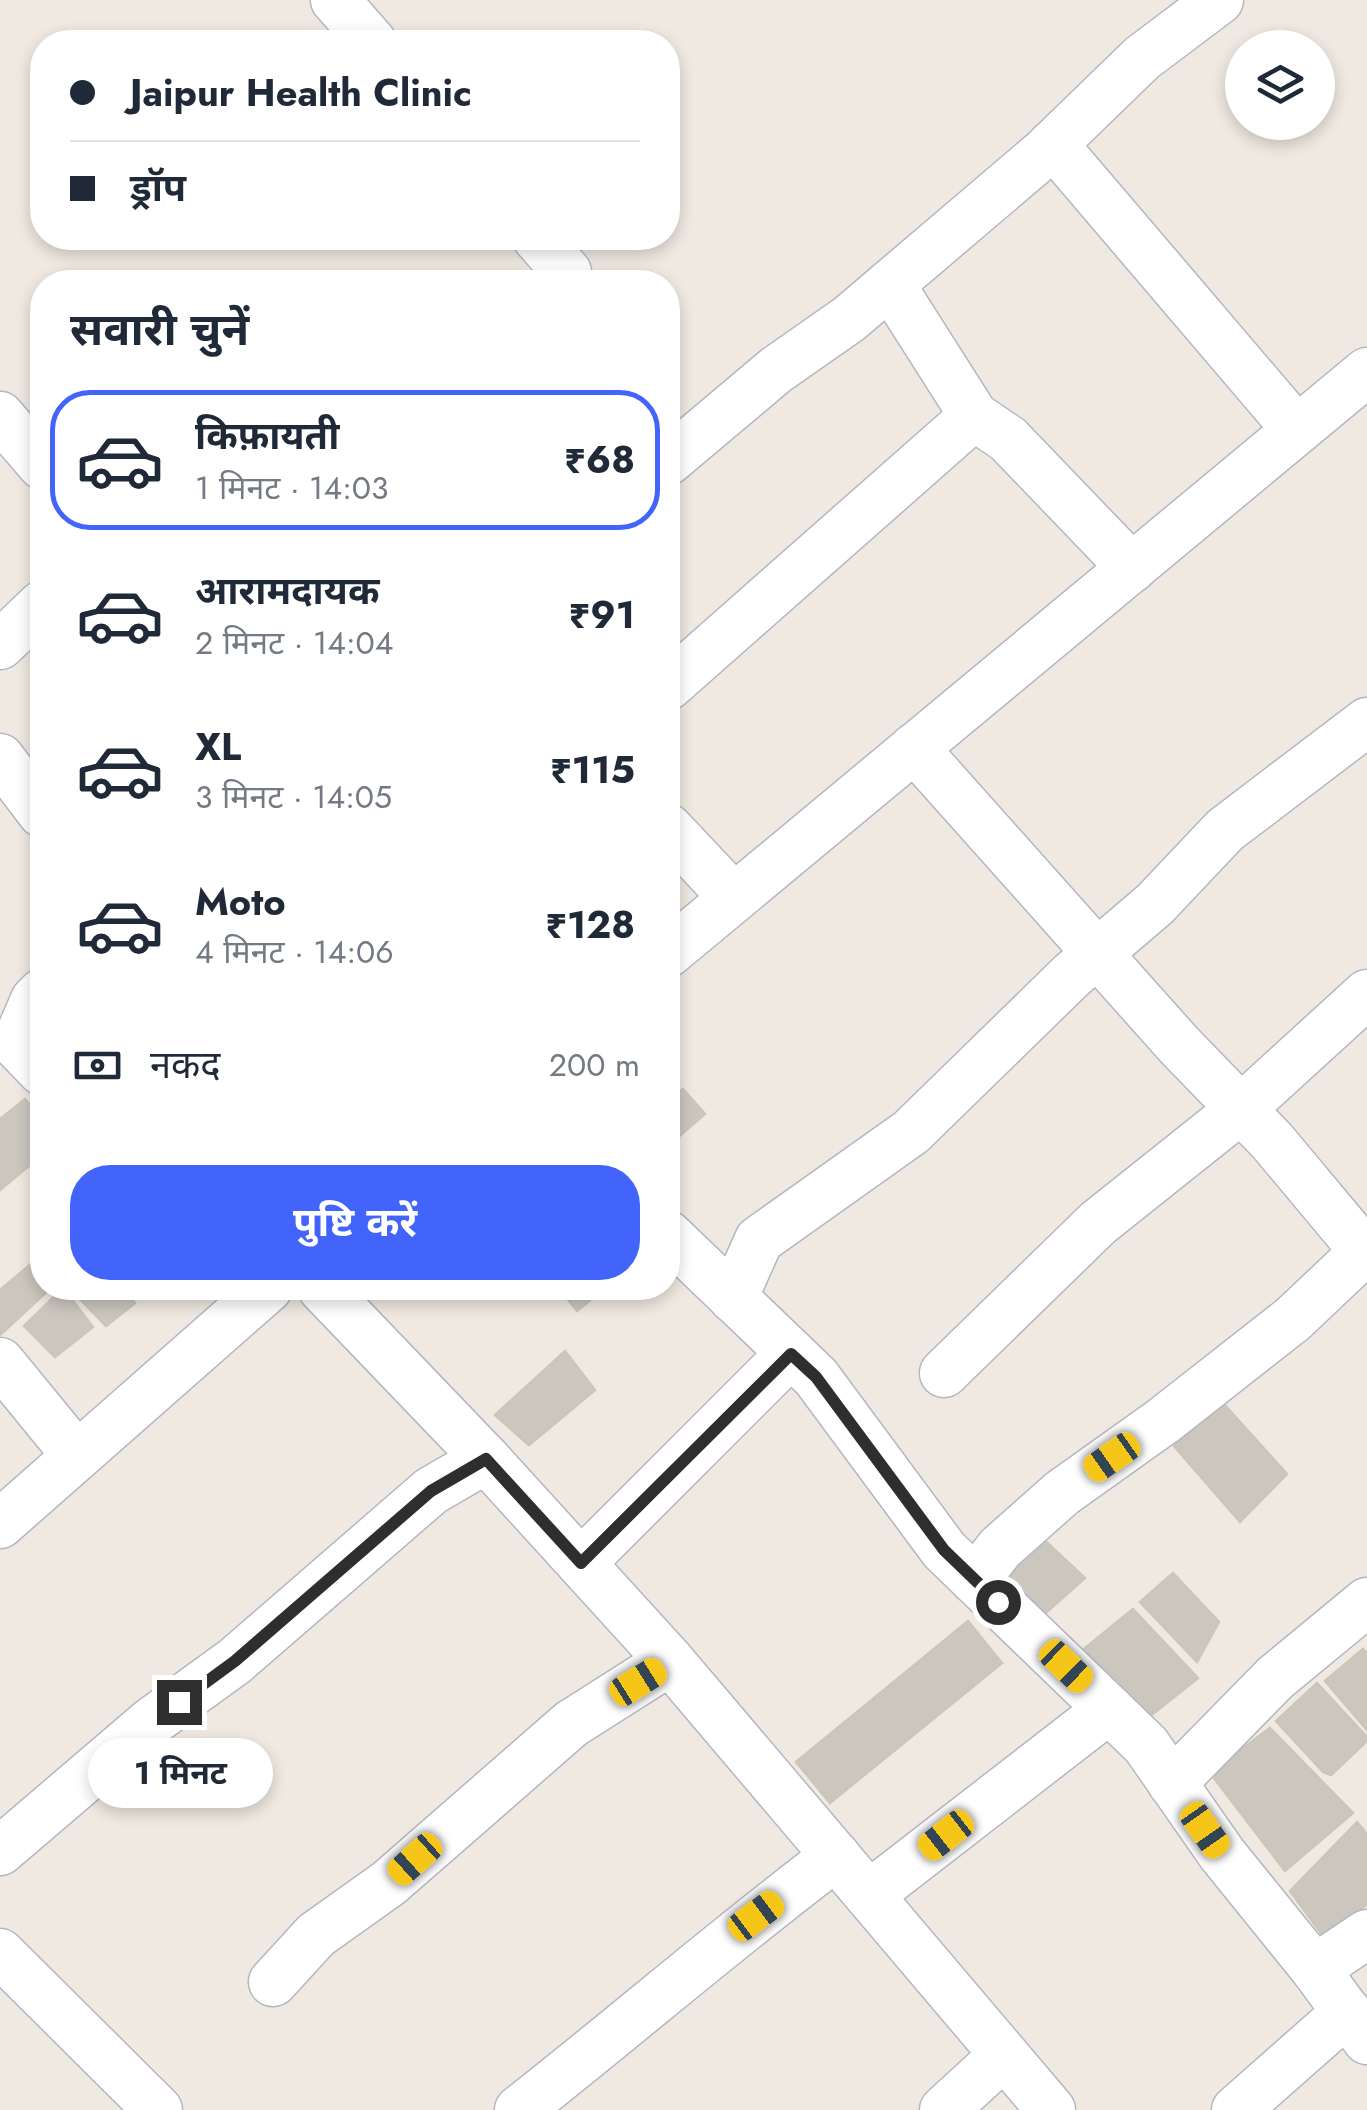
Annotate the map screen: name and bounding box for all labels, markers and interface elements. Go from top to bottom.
map controls [1225,30,1335,140]
button: layers [1225,30,1335,140]
text: Jaipur Health Clinic [130,65,472,120]
text: ड्रॉप [130,160,186,215]
text: सवारी चुनें [70,297,249,362]
text: किफ़ायती [195,408,339,463]
icon: car [75,415,165,505]
text: ₹68 [564,432,635,487]
text: 1 मिनट · 14:03 [195,465,388,511]
text: आरामदायक [195,563,379,618]
icon: car [75,570,165,660]
text: ₹91 [568,587,635,642]
text: 2 मिनट · 14:04 [195,620,393,666]
text: XL [195,719,241,774]
icon: car [75,725,165,815]
text: ₹115 [550,742,635,797]
text: 3 मिनट · 14:05 [195,774,392,820]
text: Moto [195,874,286,929]
icon: car [75,880,165,970]
text: ₹128 [545,897,635,952]
text: 4 मिनट · 14:06 [195,929,394,975]
text: नकद [150,1037,220,1092]
icon: cash [70,1038,125,1093]
text: 200 m [549,1042,640,1088]
button: पुष्टि करें [70,1165,640,1280]
car [1079,1428,1145,1486]
route start [976,1580,1021,1625]
car [1034,1634,1098,1698]
car [605,1653,671,1711]
route end [157,1680,202,1725]
callout: 1 मिनट [86,1737,272,1807]
text: 1 मिनट [134,1750,227,1796]
car [1176,1797,1234,1863]
car [913,1805,979,1865]
car [383,1828,447,1890]
car [723,1886,789,1946]

